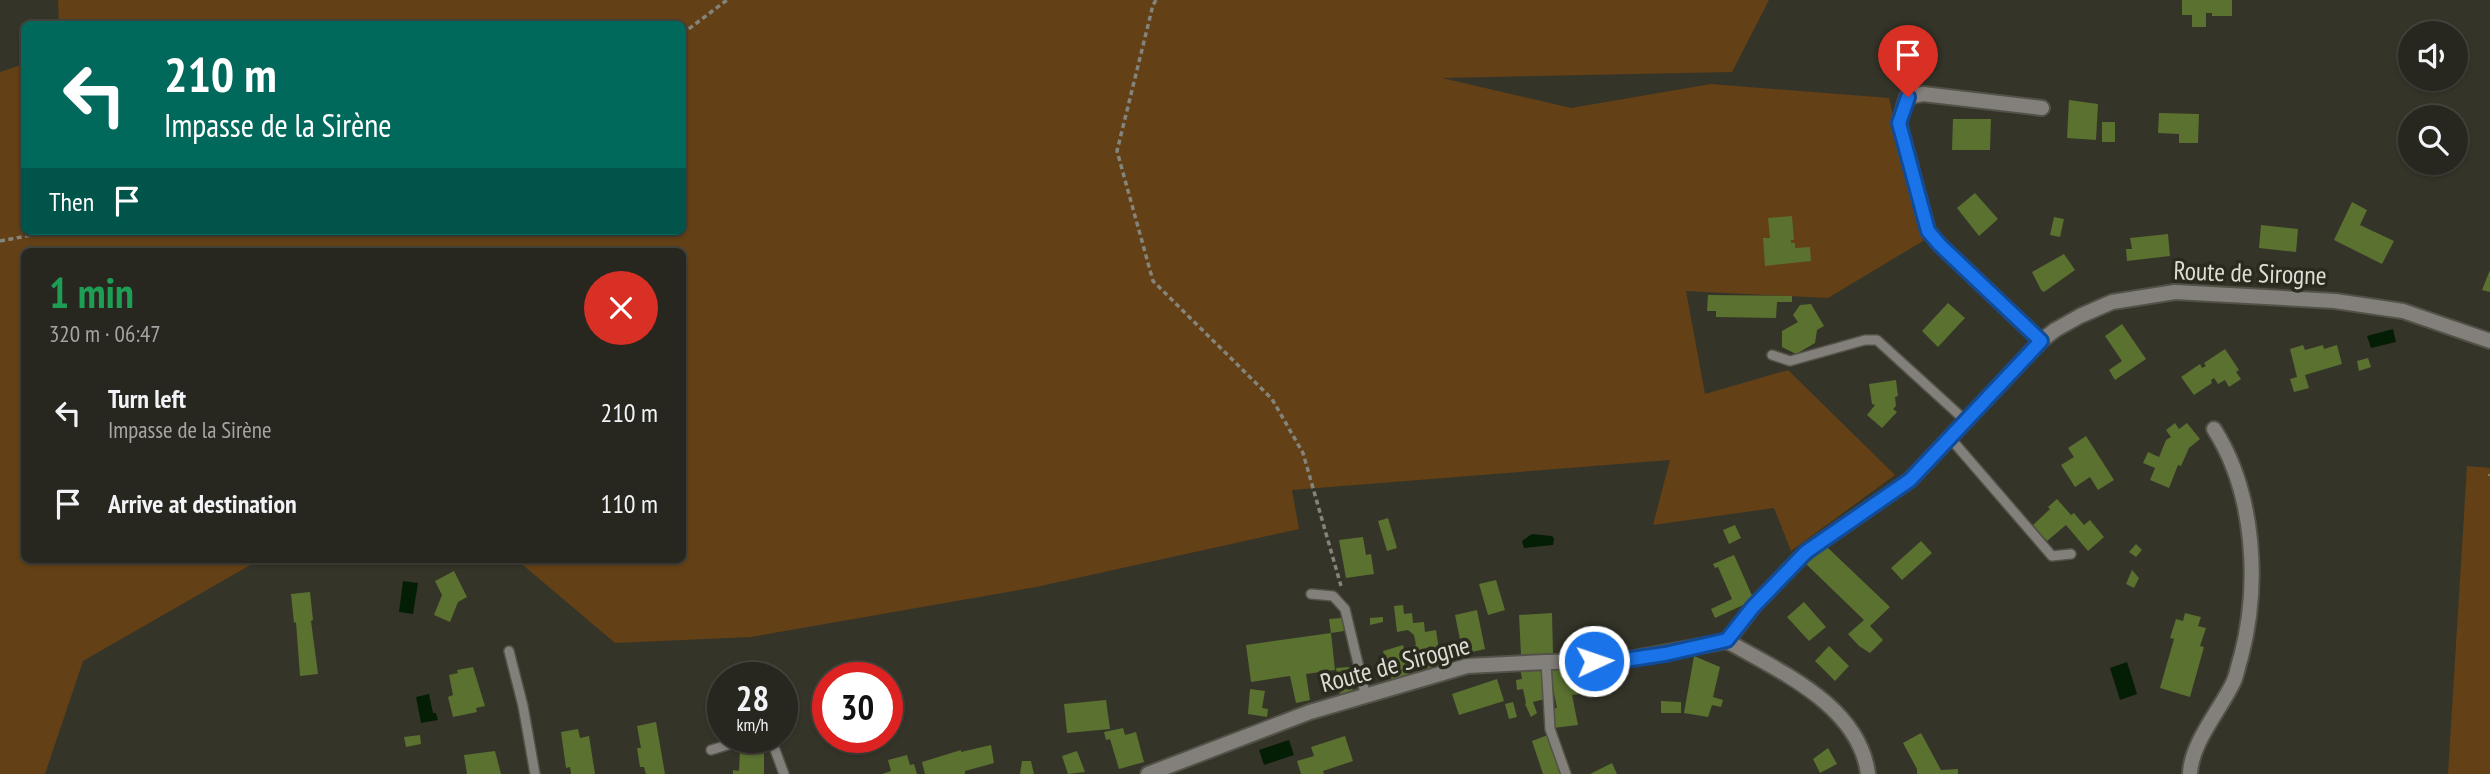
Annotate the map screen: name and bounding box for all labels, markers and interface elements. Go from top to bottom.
map controls [2398,21,2468,175]
button: sound [2398,21,2468,91]
pin [1878,25,1938,97]
icon: arrive [1889,36,1927,74]
text: 210 m [164,42,277,106]
icon: left [49,49,140,140]
text: Impasse de la Sirène [164,104,391,146]
button: search [2398,105,2468,175]
icon: arrive [108,182,146,220]
text: Then [49,185,94,218]
street label: Route de Sirogne [2173,253,2327,292]
text: 1 min [49,265,134,320]
button: close [584,271,658,345]
text: 320 m · 06:47 [49,319,161,348]
text: Turn left [108,382,186,415]
icon: left [49,394,87,432]
text: 210 m [600,396,658,429]
text: Impasse de la Sirène [108,415,271,444]
icon: arrive [49,485,87,523]
text: Arrive at destination [108,487,297,520]
text: 110 m [600,487,658,520]
position arrow [1557,624,1631,698]
street label: Route de Sirogne [1317,628,1473,699]
speed limit sign: 30 [812,662,903,753]
text: 28 [736,675,769,721]
text: km/h [737,713,768,736]

